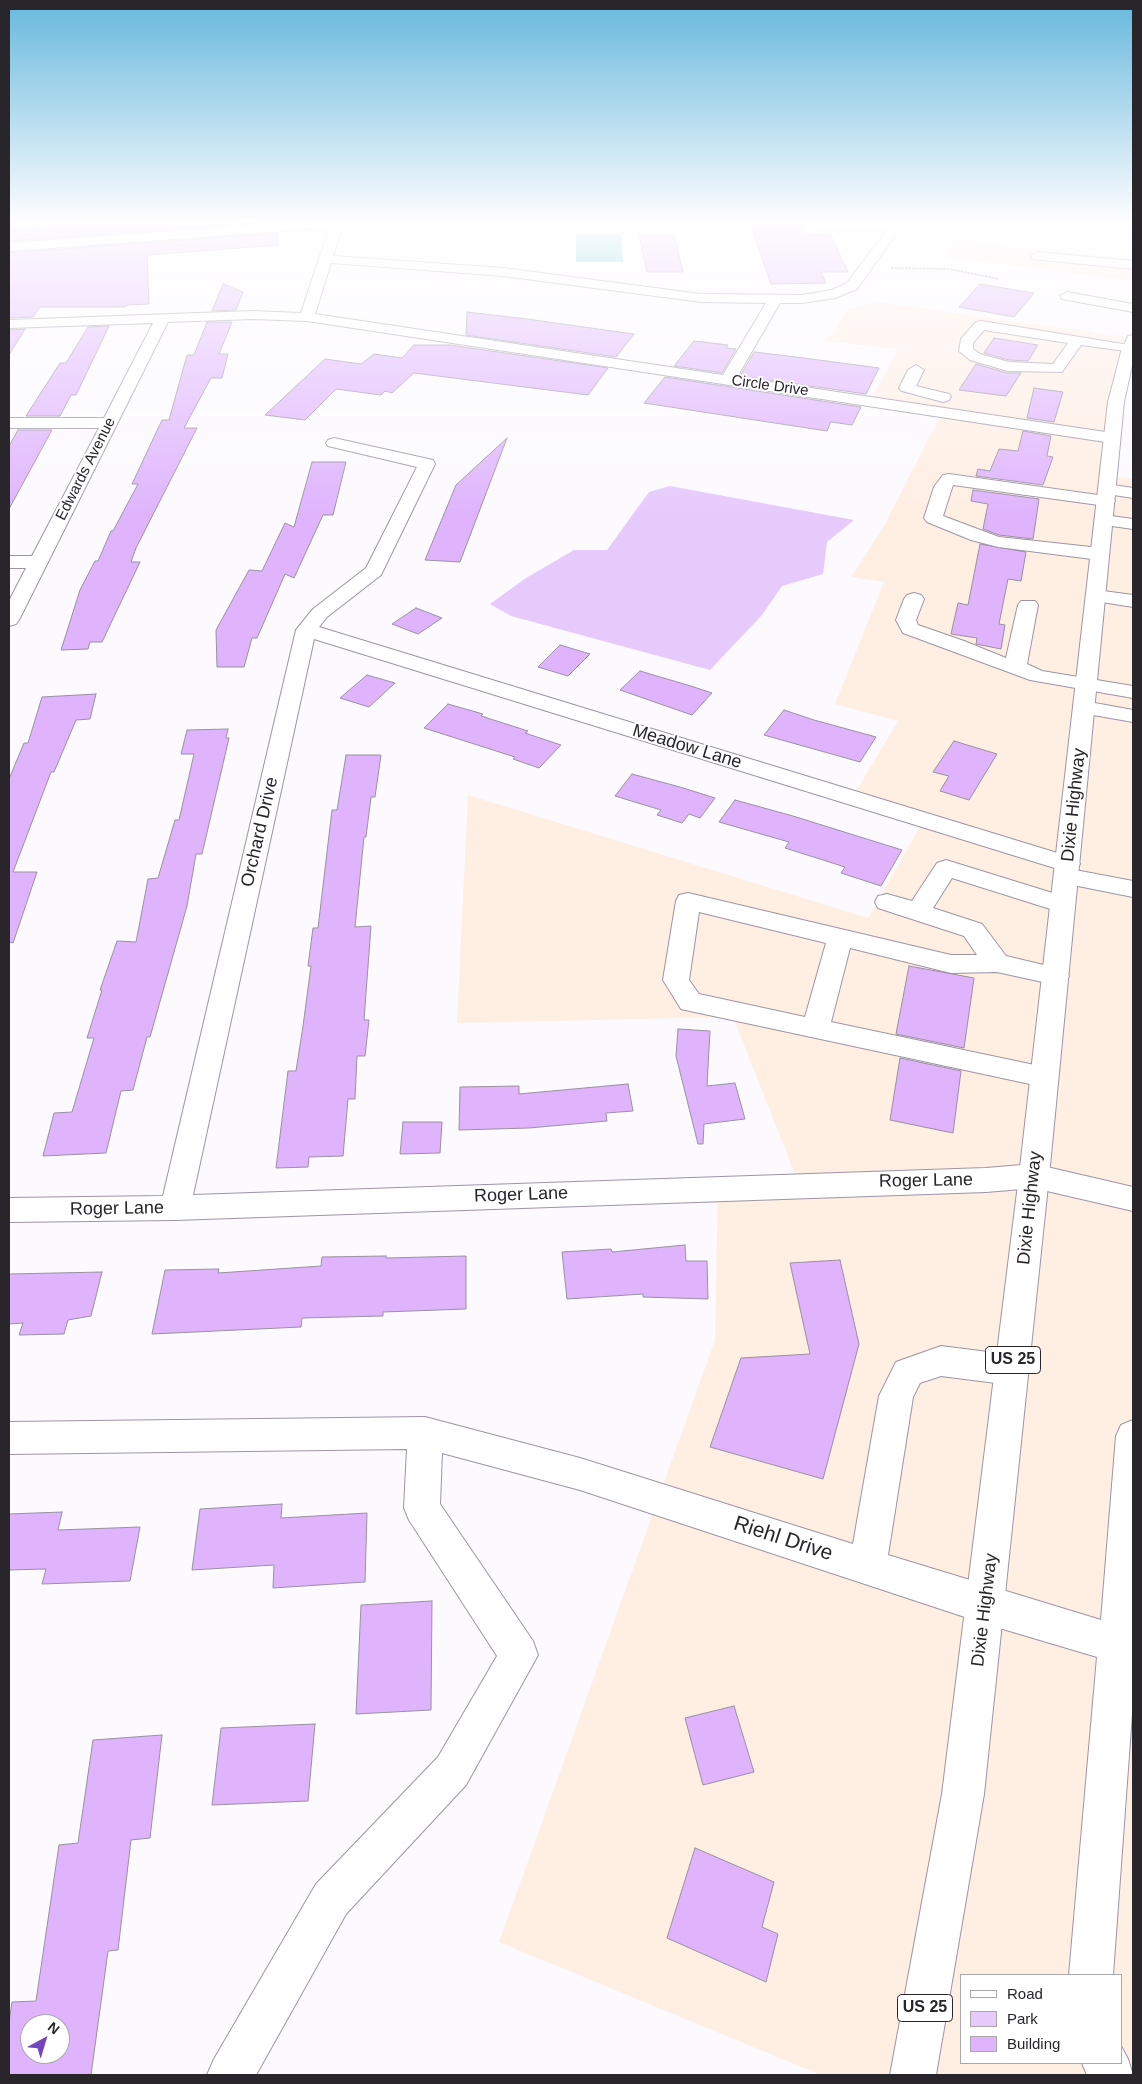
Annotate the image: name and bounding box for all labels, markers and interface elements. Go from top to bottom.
street label: Circle Drive [730,372,810,400]
street label: Edwards Avenue [52,415,120,523]
street label: Meadow Lane [630,720,744,774]
street label: Dixie Highway [1057,747,1091,863]
street label: Orchard Drive [237,775,283,889]
street label: Dixie Highway [1013,1150,1047,1266]
street label: Roger Lane [879,1169,973,1193]
street label: Roger Lane [474,1183,568,1207]
street label: Roger Lane [70,1197,164,1221]
road number: US 25 [986,1346,1040,1374]
street label: Riehl Drive [730,1511,836,1567]
street label: Dixie Highway [967,1552,1003,1668]
legend [960,1974,1122,2064]
text: Road [1007,1985,1043,2002]
road number: US 25 [898,1995,952,2022]
text: Park [1007,2010,1038,2027]
north arrow [20,2014,70,2064]
text: N [45,2019,63,2038]
text: Building [1007,2035,1060,2052]

